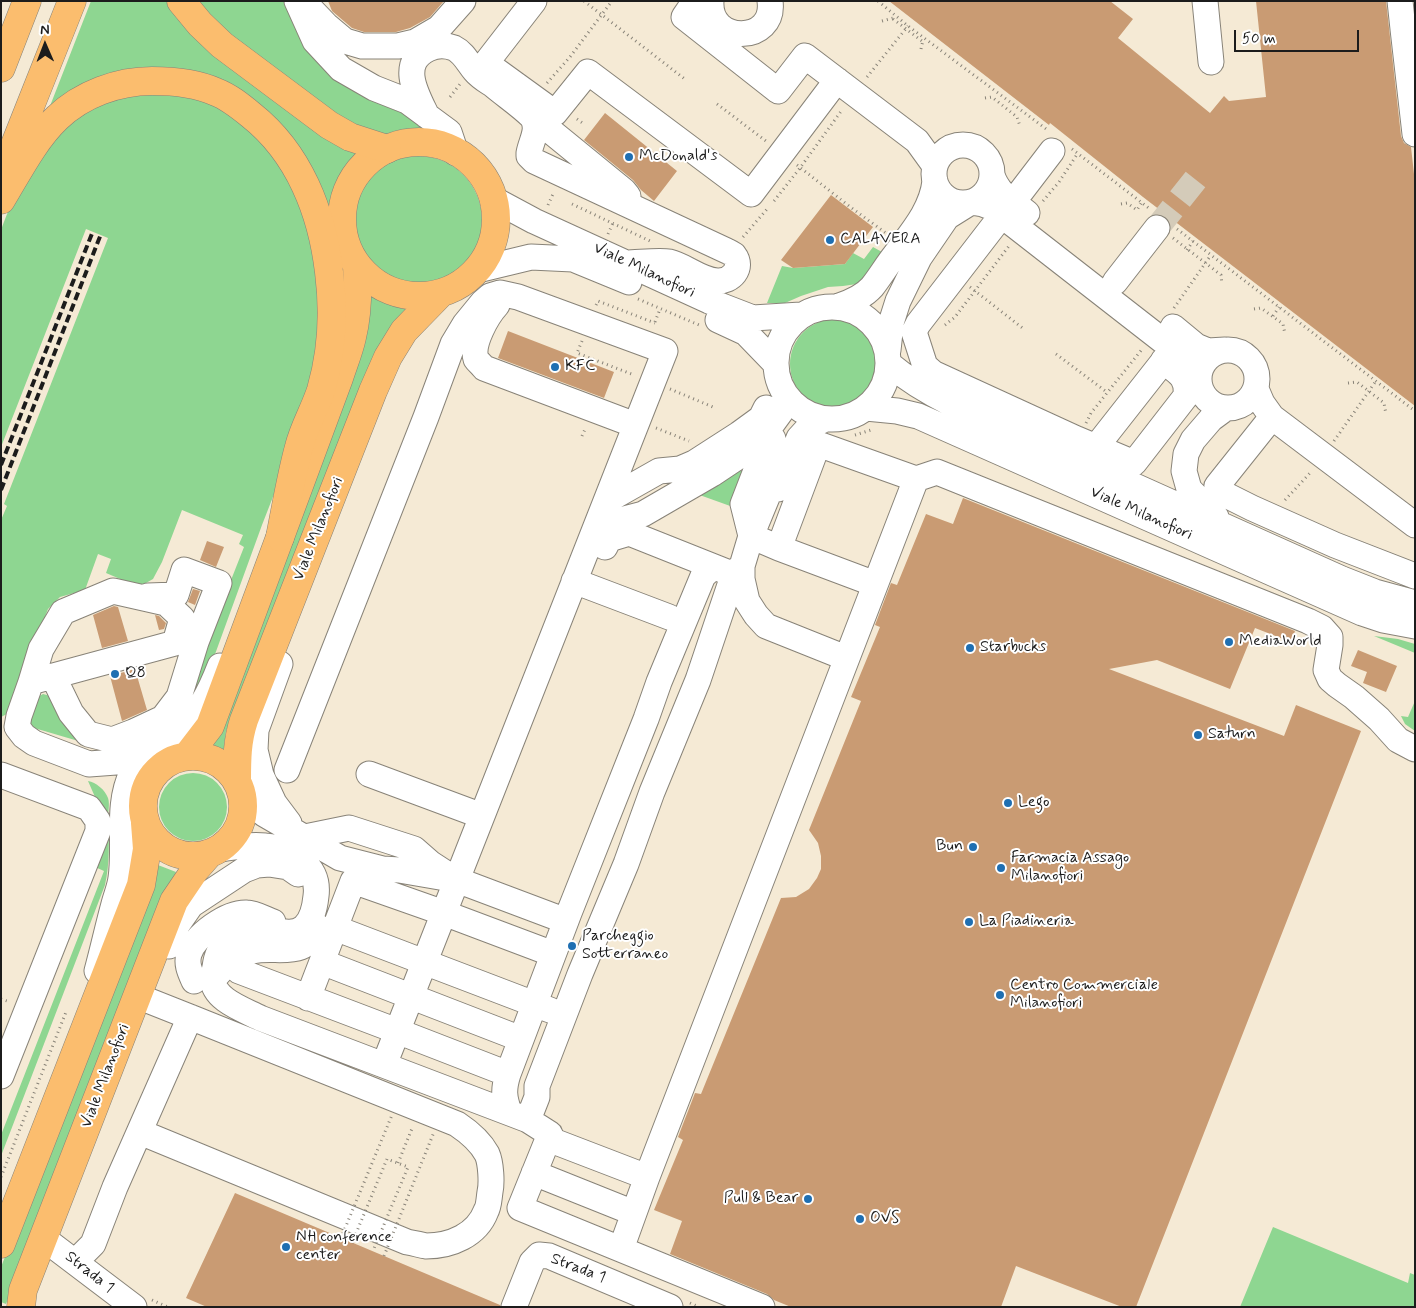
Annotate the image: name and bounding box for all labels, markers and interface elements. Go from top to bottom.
north arrow [20,20,70,70]
scale bar [1236,20,1361,52]
text: N [40,21,50,39]
text: 50 m [1242,29,1276,49]
place label: McDonald's [639,147,718,167]
marker: McDonald's [623,151,635,163]
place label: CALAVERA [840,230,921,250]
marker: CALAVERA [824,234,836,246]
street label: Viale Milanofiori [590,239,698,303]
place label: KFC [565,357,595,377]
marker: KFC [549,361,561,373]
street label: Viale Milanofiori [290,475,348,583]
street label: Viale Milanofiori [1087,483,1195,545]
place label: MediaWorld [1239,632,1321,652]
marker: MediaWorld [1223,636,1235,648]
place label: Starbucks [980,638,1046,658]
marker: Starbucks [964,642,976,654]
place label: Q8 [125,664,146,684]
marker: Q8 [109,668,121,680]
place label: Saturn [1208,725,1256,745]
marker: Saturn [1192,729,1204,741]
place label: Lego [1018,793,1050,813]
marker: Lego [1002,797,1014,809]
place label: Bun [936,837,963,857]
marker: Bun [967,841,979,853]
place label: Farmacia Assago Milanofiori [1011,849,1129,887]
marker: Farmacia Assago Milanofiori [995,862,1007,874]
place label: La Piadineria [979,912,1074,932]
marker: La Piadineria [963,916,975,928]
place label: Parcheggio Sotterraneo [582,927,668,965]
marker: Parcheggio Sotterraneo [566,940,578,952]
place label: Centro Commerciale Milanofiori [1010,976,1158,1014]
marker: Centro Commerciale Milanofiori [994,989,1006,1001]
street label: Viale Milanofiori [77,1021,135,1131]
place label: Pull & Bear [724,1189,798,1209]
marker: Pull & Bear [802,1193,814,1205]
place label: OVS [870,1209,899,1229]
marker: OVS [854,1213,866,1225]
place label: NH conference center [296,1228,392,1266]
marker: NH conference center [280,1241,292,1253]
street label: Strada 1 [61,1248,117,1298]
street label: Strada 1 [548,1250,608,1288]

